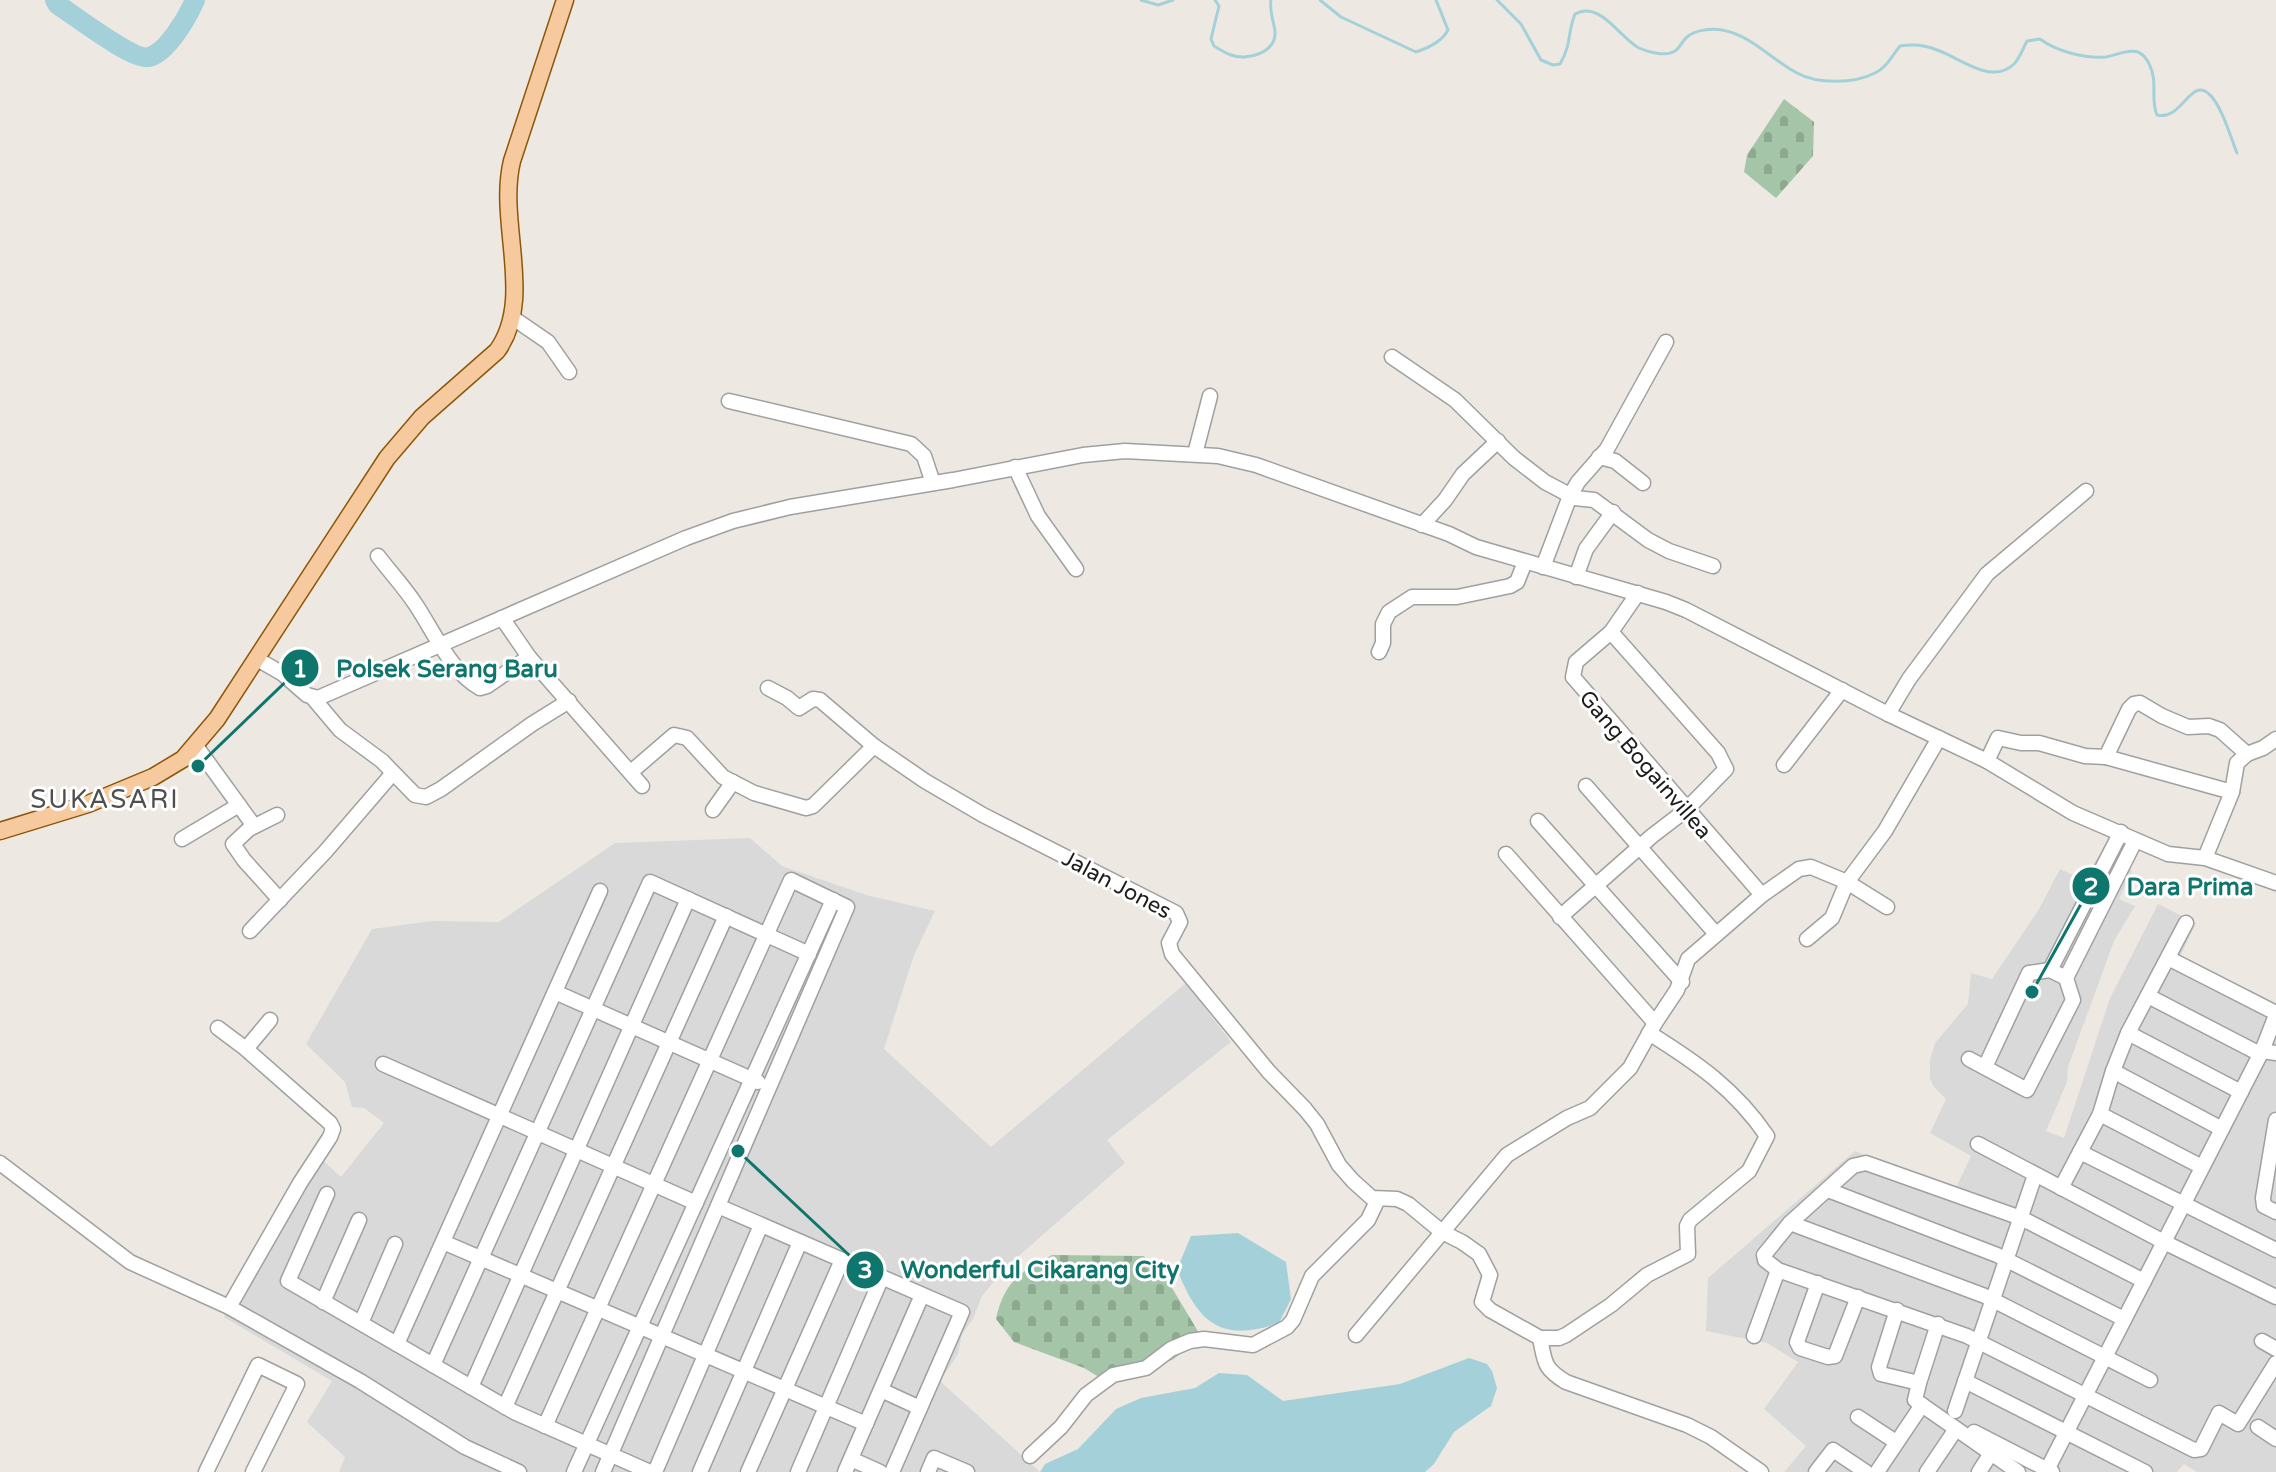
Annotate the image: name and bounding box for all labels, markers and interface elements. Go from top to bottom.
callout: Polsek Serang Baru [280,644,574,692]
text: 1 [292,655,308,684]
text: Polsek Serang Baru [336,655,558,684]
street label: Gang Bogainvillea [1574,685,1717,844]
district label: SUKASARI [30,784,180,815]
street label: Jalan Jones [1058,845,1175,924]
callout: Dara Prima [2071,862,2269,910]
text: 2 [2083,873,2099,902]
text: Dara Prima [2127,873,2253,902]
callout: Wonderful Cikarang City [845,1246,1195,1294]
text: 3 [857,1256,873,1285]
text: Wonderful Cikarang City [901,1256,1179,1285]

